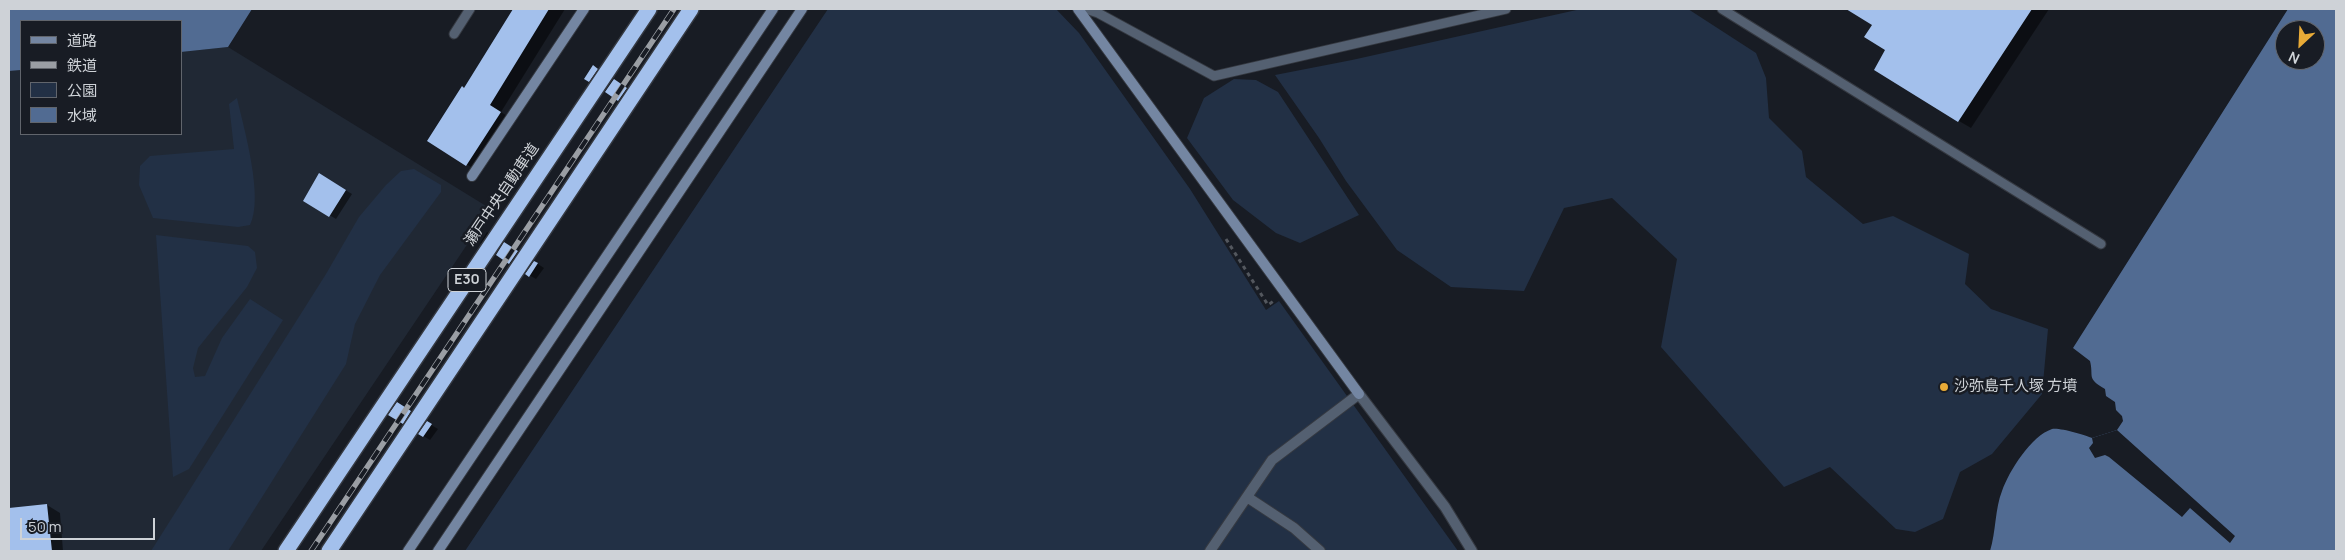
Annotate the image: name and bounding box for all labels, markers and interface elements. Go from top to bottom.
legend [20,20,182,135]
north arrow [2275,20,2325,70]
text: 道路 [67,30,97,51]
text: N [2285,47,2302,69]
text: 鉄道 [67,55,97,76]
text: 公園 [67,80,97,101]
text: 水域 [67,105,97,126]
street label: 瀬戸中央自動車道 [461,140,543,250]
road number: E30 [448,268,486,292]
place label: 沙弥島千人塚 方墳 [1954,378,2077,396]
marker: 沙弥島千人塚 方墳 [1938,381,1950,393]
scale bar [22,508,158,540]
text: 50 m [28,516,62,537]

